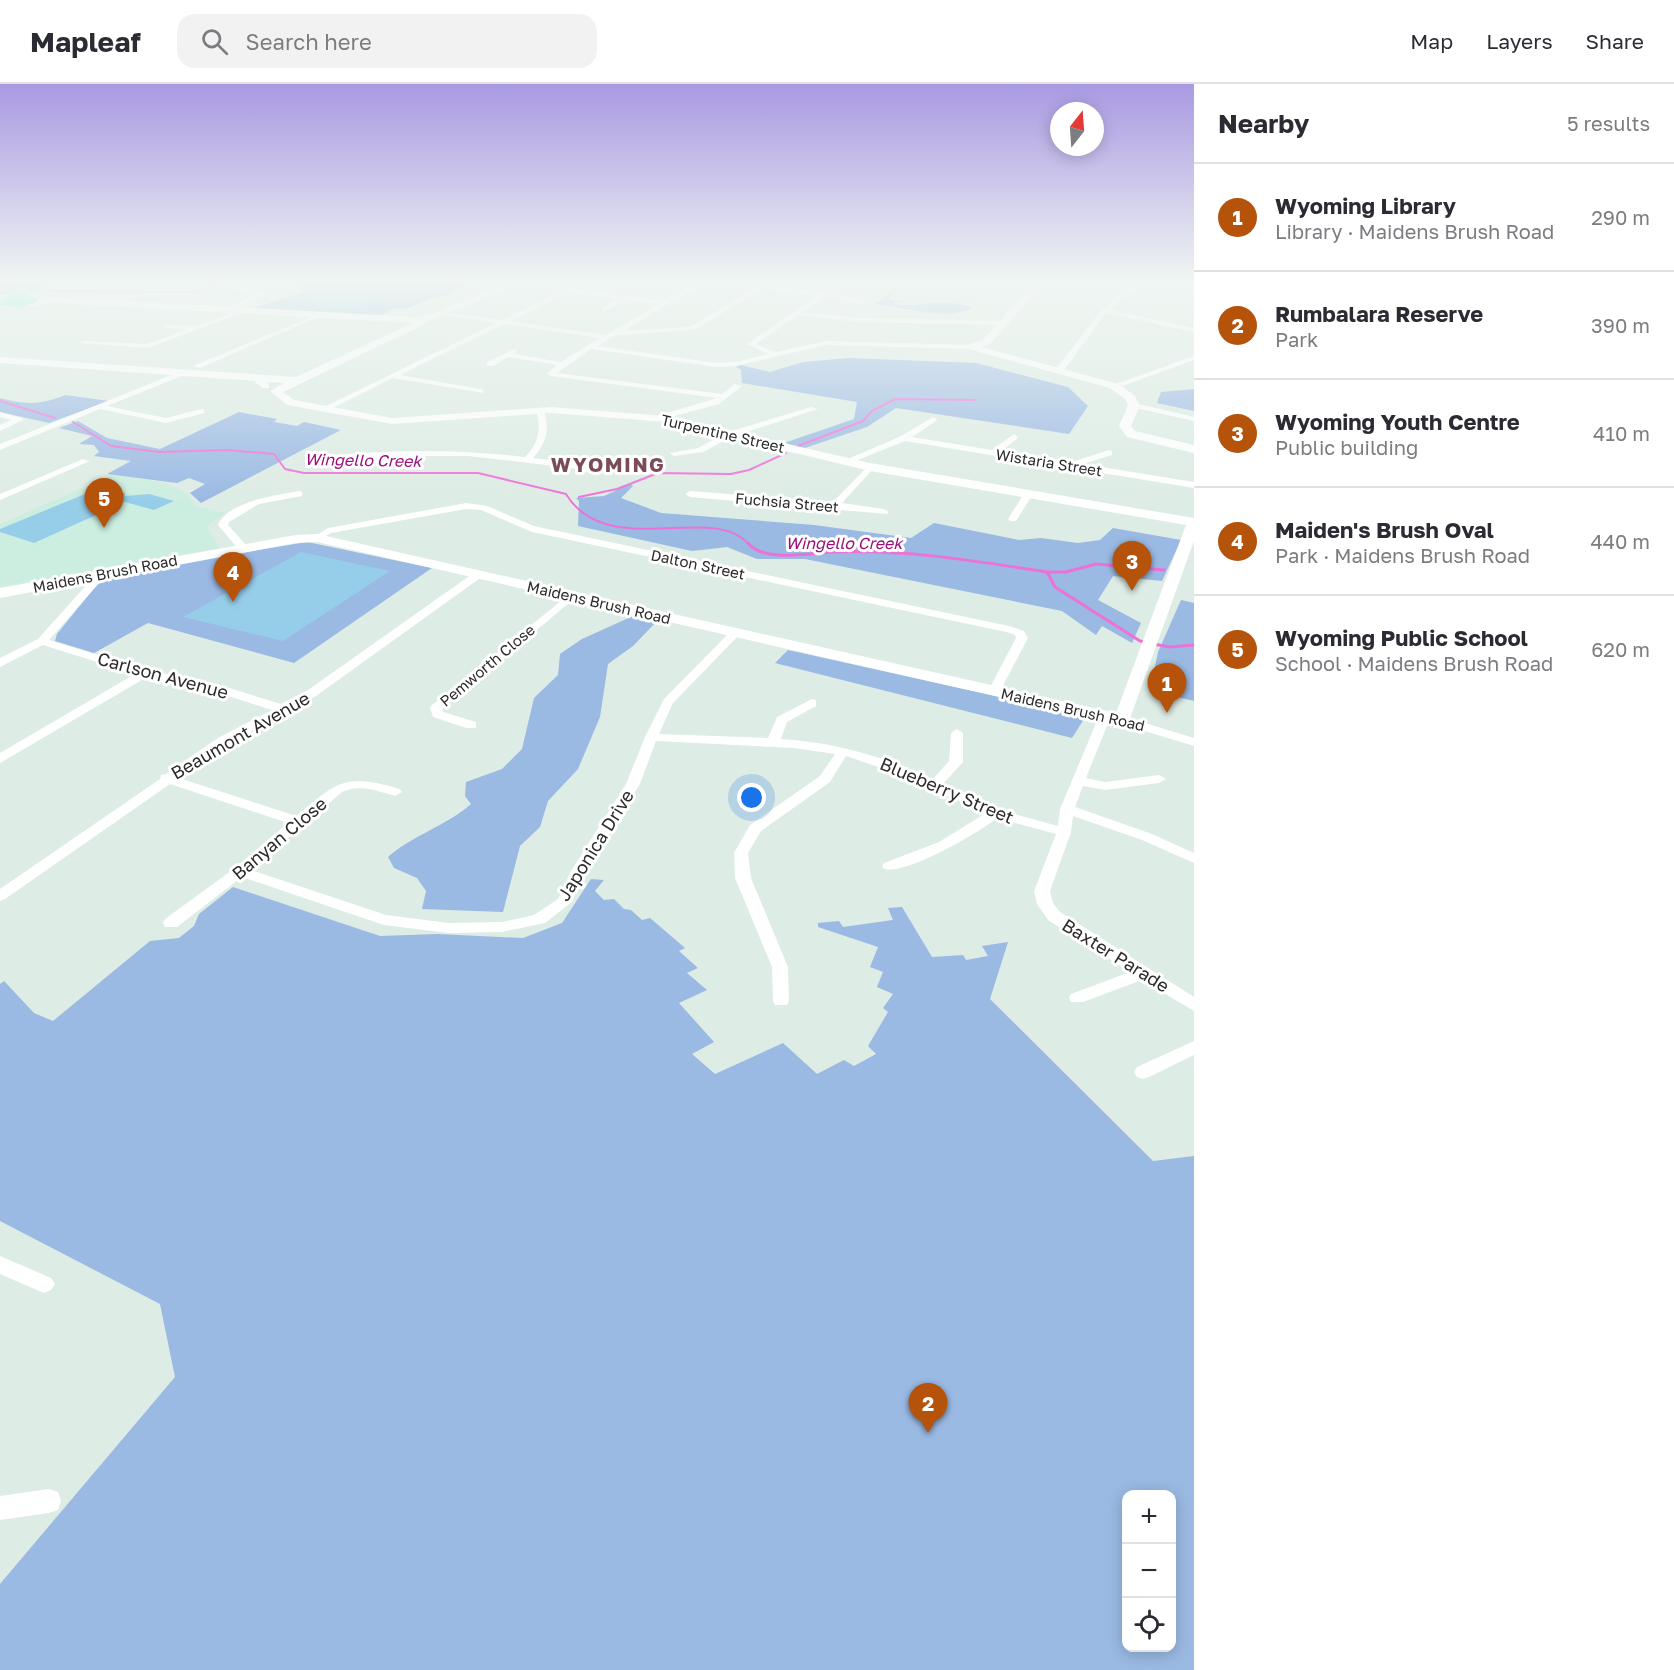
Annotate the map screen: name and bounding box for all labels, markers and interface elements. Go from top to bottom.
search box [177,14,597,68]
text: Mapleaf [30,25,141,58]
icon: search [198,25,231,58]
text: Search here [246,28,372,55]
text: Map [1410,28,1453,54]
text: Layers [1486,28,1553,54]
text: Share [1586,28,1644,54]
north arrow [1050,102,1104,156]
text: Nearby [1218,108,1309,139]
text: 5 results [1567,111,1650,135]
text: Wyoming Library [1275,192,1456,219]
text: 1 [1232,205,1243,229]
text: 290 m [1591,205,1650,229]
text: Library · Maidens Brush Road [1275,219,1554,243]
text: Rumbalara Reserve [1275,300,1483,327]
text: 2 [1231,313,1244,337]
text: 390 m [1591,313,1650,337]
text: Park [1275,327,1318,351]
text: Wyoming Youth Centre [1275,408,1520,435]
street label: Turpentine Street [660,410,786,456]
text: 3 [1231,421,1244,445]
text: 410 m [1593,421,1650,445]
text: Public building [1275,435,1418,459]
street label: Wistaria Street [995,445,1103,479]
water label: Wingello Creek [304,449,424,471]
district label: WYOMING [551,452,665,476]
pin: 5 [84,478,124,528]
street label: Fuchsia Street [734,489,840,515]
text: Maiden's Brush Oval [1275,516,1494,543]
text: 4 [1231,529,1244,553]
text: 440 m [1591,529,1650,553]
water label: Wingello Creek [786,533,904,553]
pin: 3 [1112,542,1152,591]
text: Park · Maidens Brush Road [1275,543,1530,567]
street label: Dalton Street [649,545,747,583]
street label: Maidens Brush Road [31,550,179,596]
pin: 4 [214,552,252,602]
street label: Maidens Brush Road [525,577,673,627]
street label: Pemworth Close [436,620,538,710]
text: Wyoming Public School [1275,624,1528,651]
text: 5 [1231,637,1244,661]
text: 620 m [1591,637,1650,661]
street label: Carlson Avenue [95,647,231,703]
text: School · Maidens Brush Road [1275,651,1553,675]
pin: 1 [1148,664,1186,713]
street label: Maidens Brush Road [999,684,1147,734]
street label: Beaumont Avenue [167,686,313,784]
street label: Blueberry Street [877,752,1017,828]
your location [737,783,766,812]
street label: Japonica Drive [552,785,638,905]
street label: Banyan Close [227,792,331,884]
street label: Baxter Parade [1058,913,1174,997]
pin: 2 [908,1384,948,1433]
map controls [1122,1490,1176,1652]
button: + [1122,1490,1176,1544]
button: − [1122,1544,1176,1598]
button: locate [1122,1598,1176,1652]

